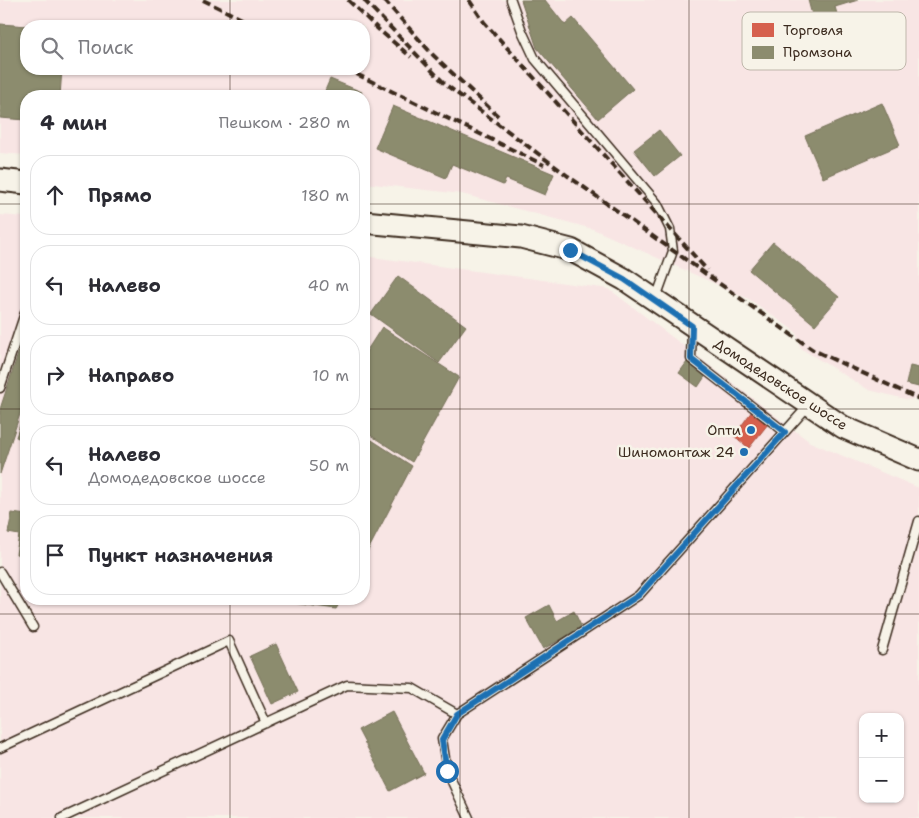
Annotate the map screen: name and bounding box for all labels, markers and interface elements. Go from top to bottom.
legend [742,12,906,70]
search box [20,20,370,75]
text: Торговля [783,21,843,39]
icon: search [38,34,66,62]
text: Поиск [78,35,133,60]
text: Промзона [783,43,852,61]
text: 4 мин [40,109,107,137]
text: Пешком · 280 m [219,112,350,133]
icon: ahead [41,181,69,209]
text: Прямо [88,183,152,208]
text: 180 m [301,185,349,206]
route end [559,239,582,262]
icon: left [41,271,69,299]
text: Налево [88,273,161,298]
text: 40 m [307,275,349,296]
street label: Домодедовское шоссе [711,334,851,434]
icon: right [41,361,69,389]
text: Направо [88,363,174,388]
text: 10 m [312,365,349,386]
place label: Опти [707,421,741,439]
marker: Опти [745,424,757,436]
text: Налево [88,442,161,467]
place label: Шиномонтаж 24 [618,443,734,461]
marker: Шиномонтаж 24 [738,446,750,458]
icon: left [41,451,69,479]
text: 50 m [309,455,349,476]
text: Домодедовское шоссе [88,467,266,488]
icon: arrive [41,541,69,569]
text: Пункт назначения [88,543,273,568]
map controls [859,713,904,803]
button: + [859,713,904,758]
button: − [859,758,904,803]
route start [436,760,459,783]

